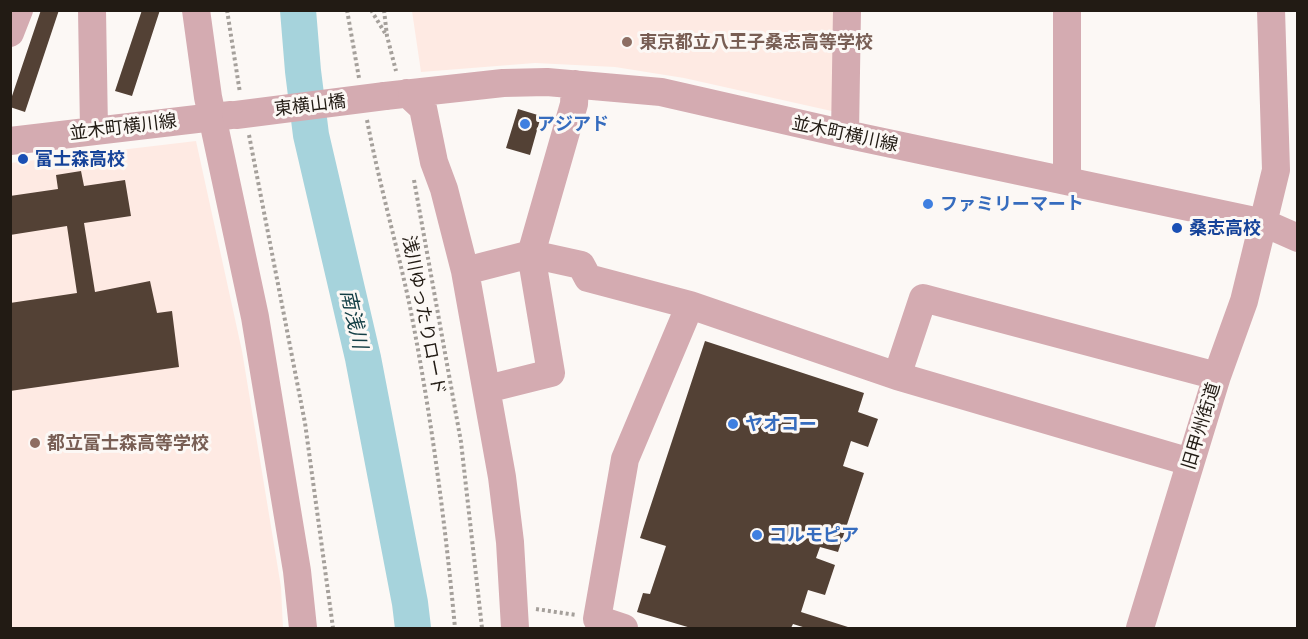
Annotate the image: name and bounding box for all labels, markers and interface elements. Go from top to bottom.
place label: 東京都立八王子桑志高等学校 [639,31,873,53]
marker: 東京都立八王子桑志高等学校 [620,35,634,49]
street label: 東横山橋 [273,90,347,120]
street label: 並木町横川線 [68,110,178,144]
street label: 並木町横川線 [790,112,900,156]
place label: アジアド [537,113,609,135]
marker: アジアド [518,117,532,131]
place label: 富士森高校 [35,148,125,170]
marker: 富士森高校 [16,152,30,166]
place label: ファミリーマート [940,193,1084,215]
marker: ファミリーマート [921,197,935,211]
place label: 桑志高校 [1189,217,1261,239]
marker: 桑志高校 [1170,221,1184,235]
street label: 浅川ゆったりロード [398,233,450,397]
water label: 南浅川 [336,287,372,351]
street label: 旧甲州街道 [1178,380,1224,472]
place label: ヤオコー [745,413,817,435]
marker: ヤオコー [726,417,740,431]
place label: 都立富士森高等学校 [47,432,209,454]
marker: 都立富士森高等学校 [28,436,42,450]
place label: コルモピア [769,524,859,546]
marker: コルモピア [750,528,764,542]

